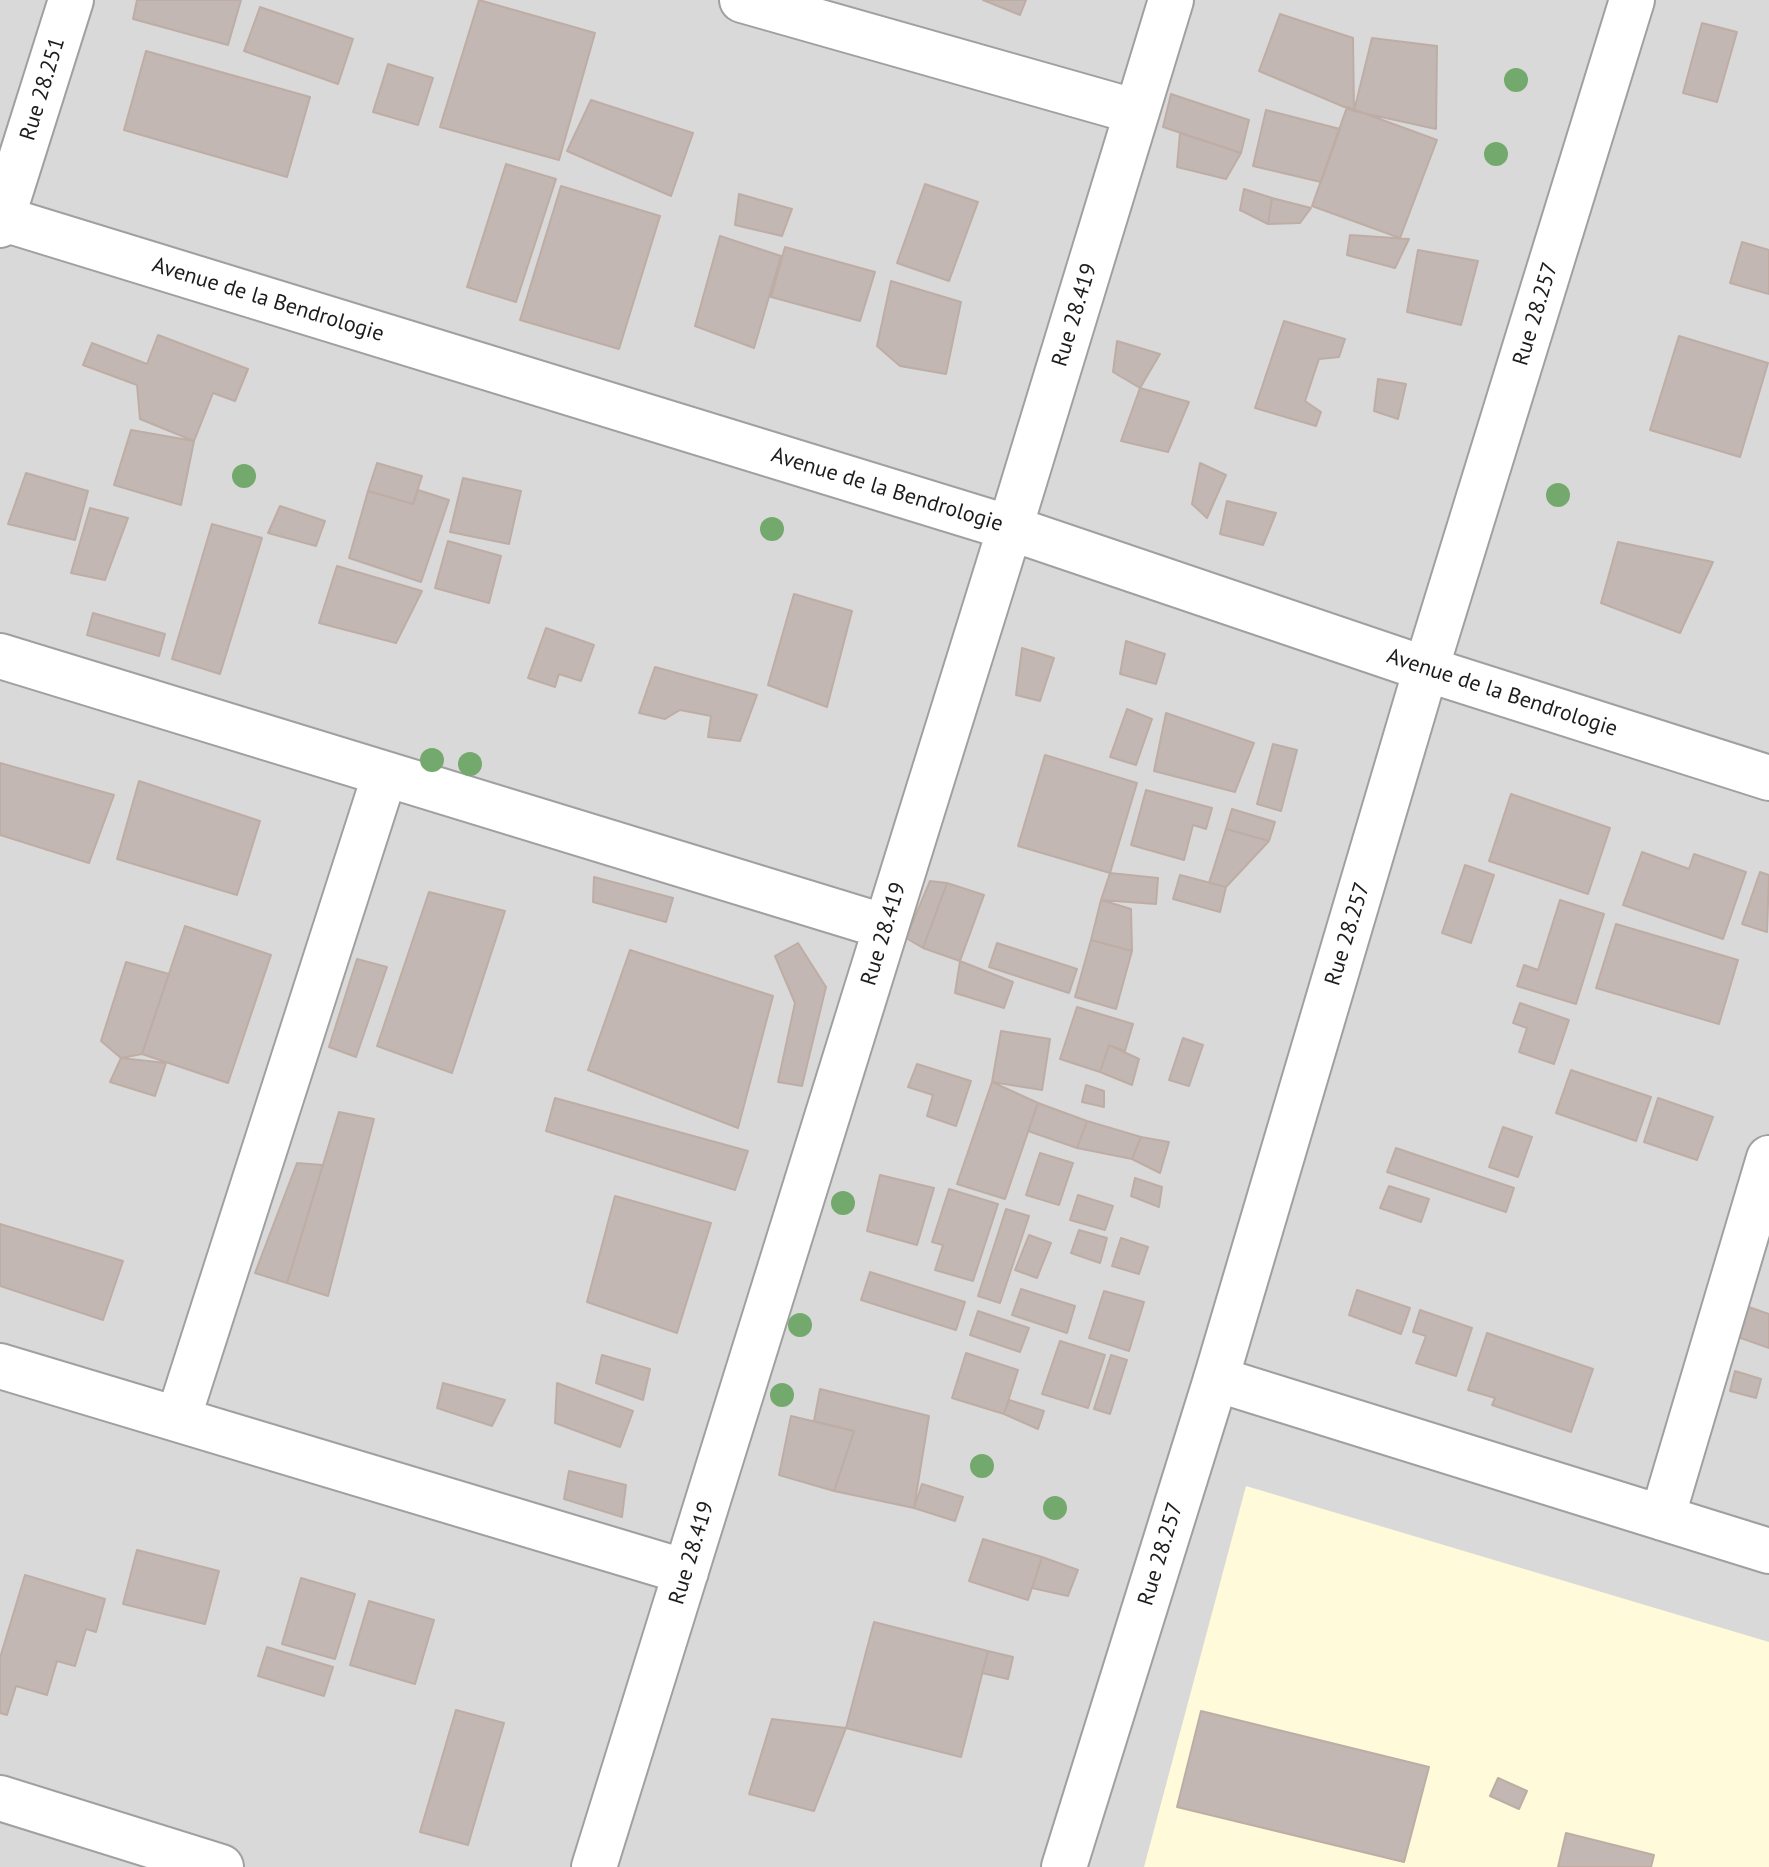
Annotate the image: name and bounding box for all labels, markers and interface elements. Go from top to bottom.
street label: Rue 28.251 [15,34,71,144]
street label: Avenue de la Bendrologie [149,252,387,348]
street label: Rue 28.257 [1508,259,1564,369]
street label: Rue 28.419 [1047,260,1103,370]
street label: Avenue de la Bendrologie [768,442,1006,538]
street label: Avenue de la Bendrologie [1383,643,1621,743]
street label: Rue 28.419 [856,879,912,989]
street label: Rue 28.257 [1320,879,1376,989]
street label: Rue 28.419 [664,1498,720,1608]
street label: Rue 28.257 [1133,1499,1189,1609]

